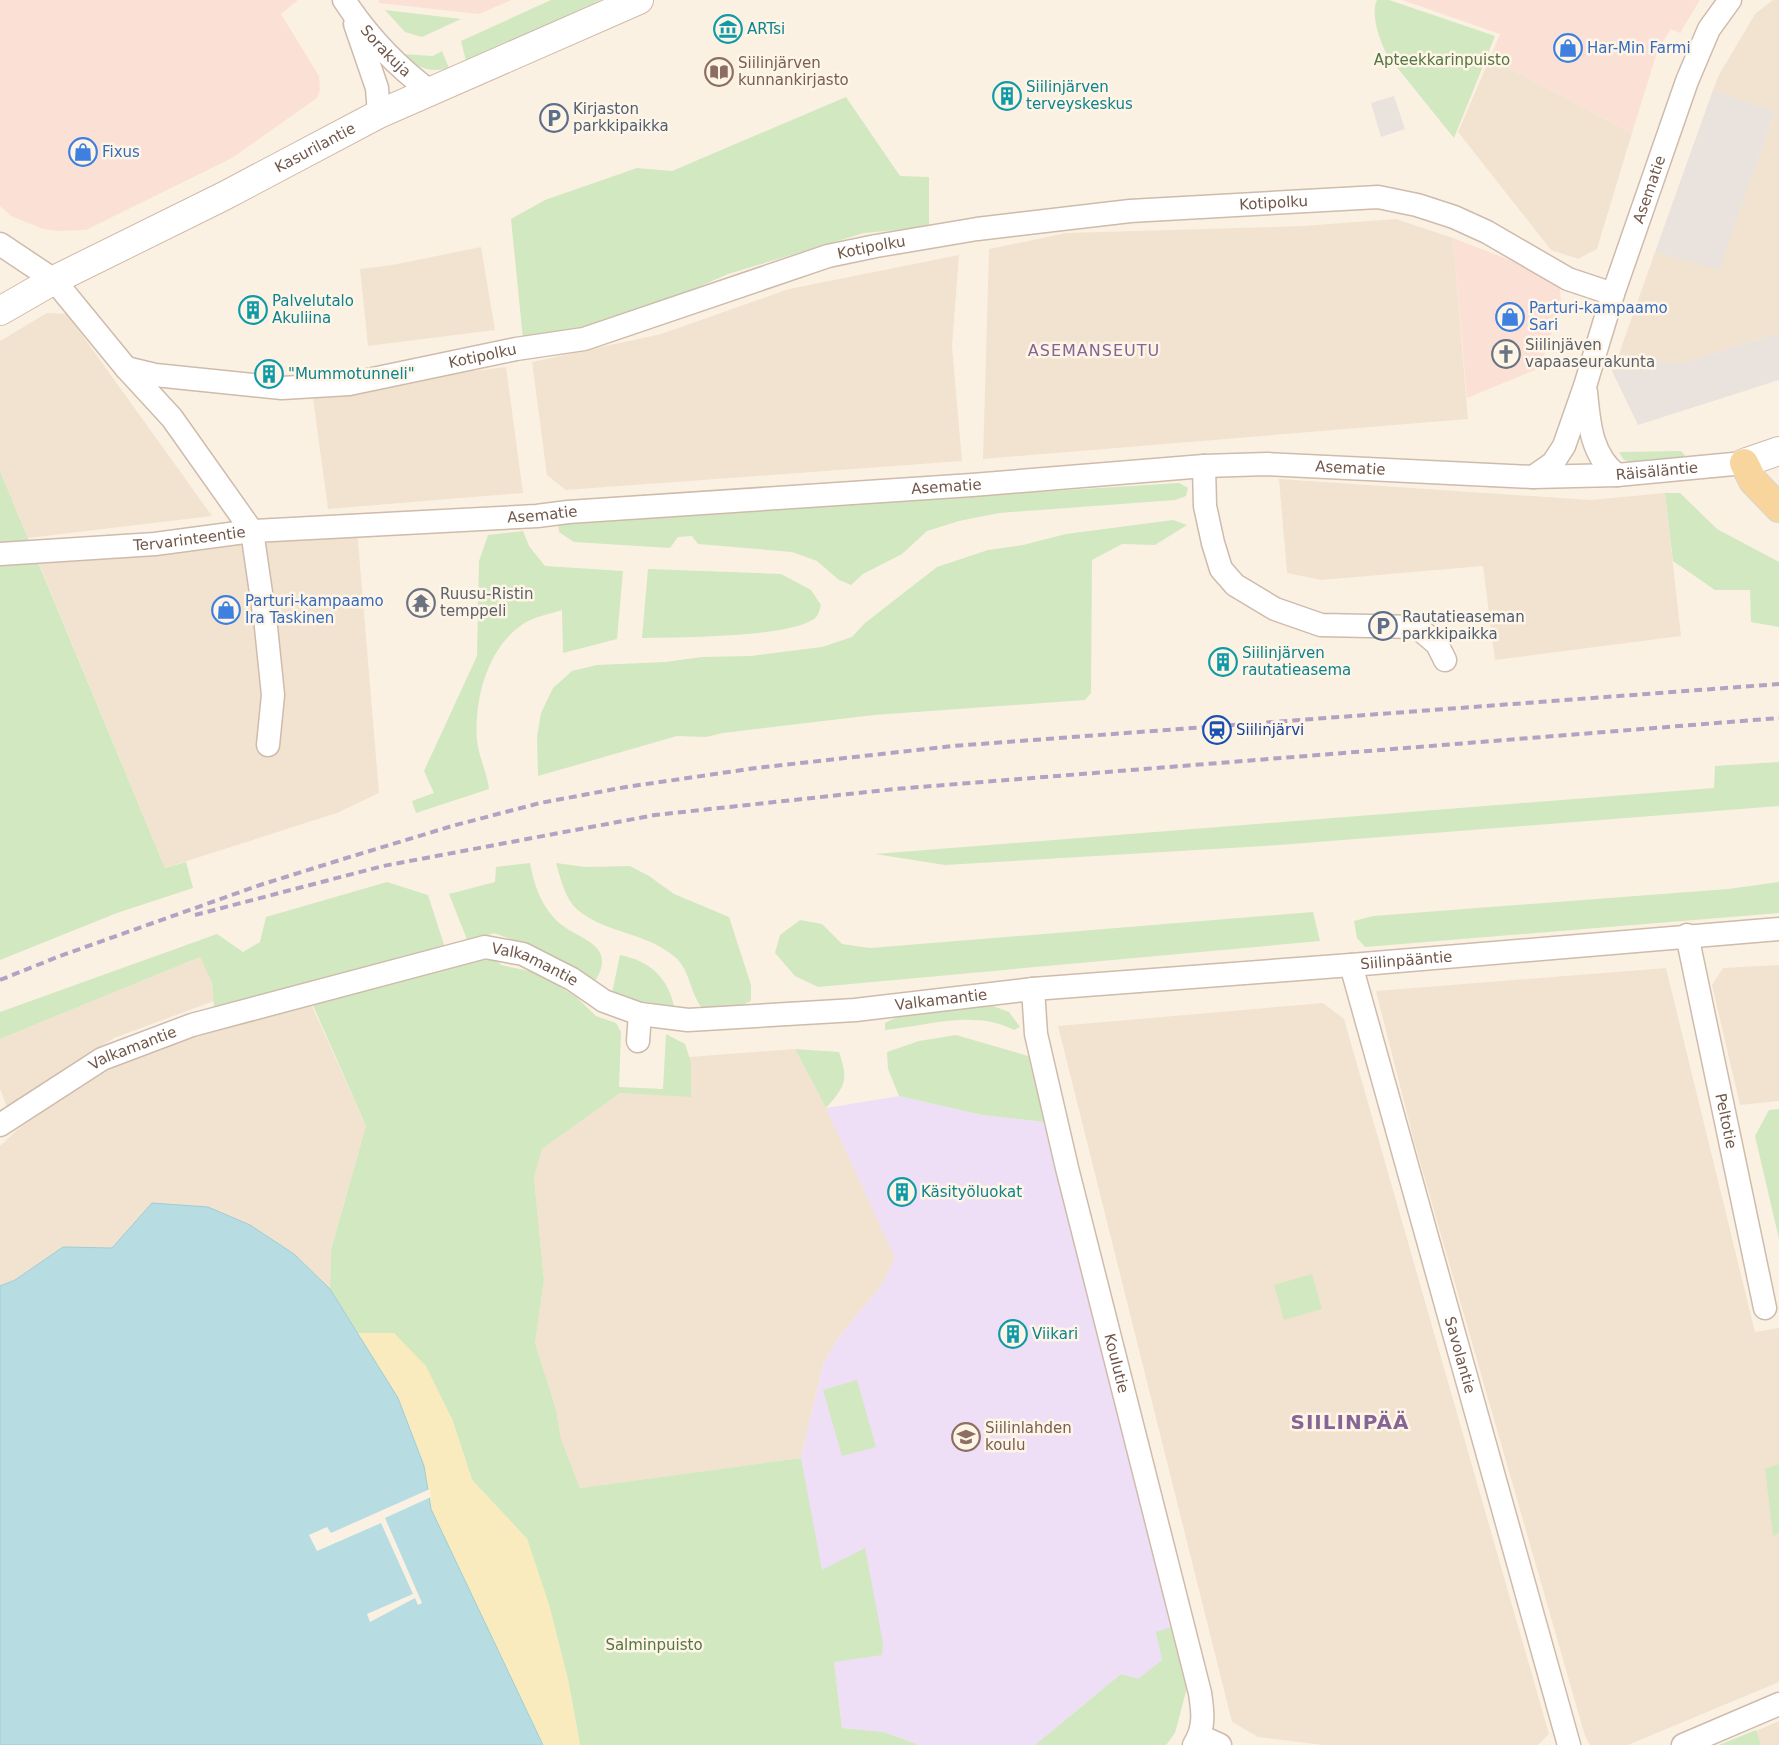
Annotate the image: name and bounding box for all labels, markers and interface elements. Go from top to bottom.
museum icon: ARTsi [713,14,743,44]
place label: ARTsi [747,20,785,38]
street label: Sorakuja [357,21,415,81]
shop icon: Har-Min Farmi [1553,33,1583,63]
place label: Har-Min Farmi [1587,39,1691,57]
park label: Apteekkarinpuisto [1374,51,1510,69]
place label: Siilinjärven kunnankirjasto [738,54,849,89]
library icon: Siilinjärven kunnankirjasto [704,57,734,87]
place label: Siilinjärven terveyskeskus [1026,78,1133,113]
building icon: Siilinjärven terveyskeskus [992,81,1022,111]
place label: Kirjaston parkkipaikka [573,100,669,135]
parking icon: Kirjaston parkkipaikka [539,103,569,133]
street label: Kasurilantie [272,119,359,176]
shop icon: Fixus [68,137,98,167]
place label: Fixus [102,143,140,161]
street label: Asematie [1629,153,1669,226]
street label: Kotipolku [1239,192,1309,214]
street label: Kotipolku [836,232,907,263]
place label: Palvelutalo Akuliina [272,292,354,327]
building icon: Palvelutalo Akuliina [238,295,268,325]
place label: Parturi-kampaamo Sari [1529,299,1668,334]
shop icon: Parturi-kampaamo Sari [1495,302,1525,332]
place label: Siilinjäven vapaaseurakunta [1525,336,1655,371]
church icon: Siilinjäven vapaaseurakunta [1491,339,1521,369]
street label: Kotipolku [447,340,518,372]
district label: ASEMANSEUTU [1028,341,1160,360]
building icon: "Mummotunneli" [254,359,284,389]
place label: "Mummotunneli" [288,365,415,383]
street label: Asematie [1315,457,1386,479]
street label: Räisäläntie [1615,458,1699,484]
street label: Asematie [911,475,982,498]
street label: Asematie [507,502,578,527]
street label: Tervarinteentie [132,523,247,554]
place label: Ruusu-Ristin temppeli [440,585,533,620]
temple icon: Ruusu-Ristin temppeli [406,588,436,618]
place label: Parturi-kampaamo Ira Taskinen [245,592,384,627]
shop icon: Parturi-kampaamo Ira Taskinen [211,595,241,625]
place label: Rautatieaseman parkkipaikka [1402,608,1525,643]
parking icon: Rautatieaseman parkkipaikka [1368,611,1398,641]
place label: Siilinjärven rautatieasema [1242,644,1351,679]
building icon: Siilinjärven rautatieasema [1208,647,1238,677]
station icon: Siilinjärvi [1202,715,1232,745]
place label: Siilinjärvi [1236,721,1304,739]
street label: Valkamantie [490,939,582,990]
street label: Siilinpääntie [1359,948,1453,973]
street label: Valkamantie [894,985,988,1014]
street label: Valkamantie [85,1023,179,1074]
street label: Peltotie [1711,1092,1740,1150]
building icon: Käsityöluokat [887,1177,917,1207]
place label: Käsityöluokat [921,1183,1022,1201]
street label: Savolantie [1441,1315,1479,1396]
building icon: Viikari [998,1319,1028,1349]
place label: Viikari [1032,1325,1078,1343]
street label: Koulutie [1100,1332,1133,1395]
district label: SIILINPÄÄ [1291,1410,1410,1434]
place label: Siilinlahden koulu [985,1419,1072,1454]
school or university icon: Siilinlahden koulu [951,1422,981,1452]
park label: Salminpuisto [605,1636,703,1654]

